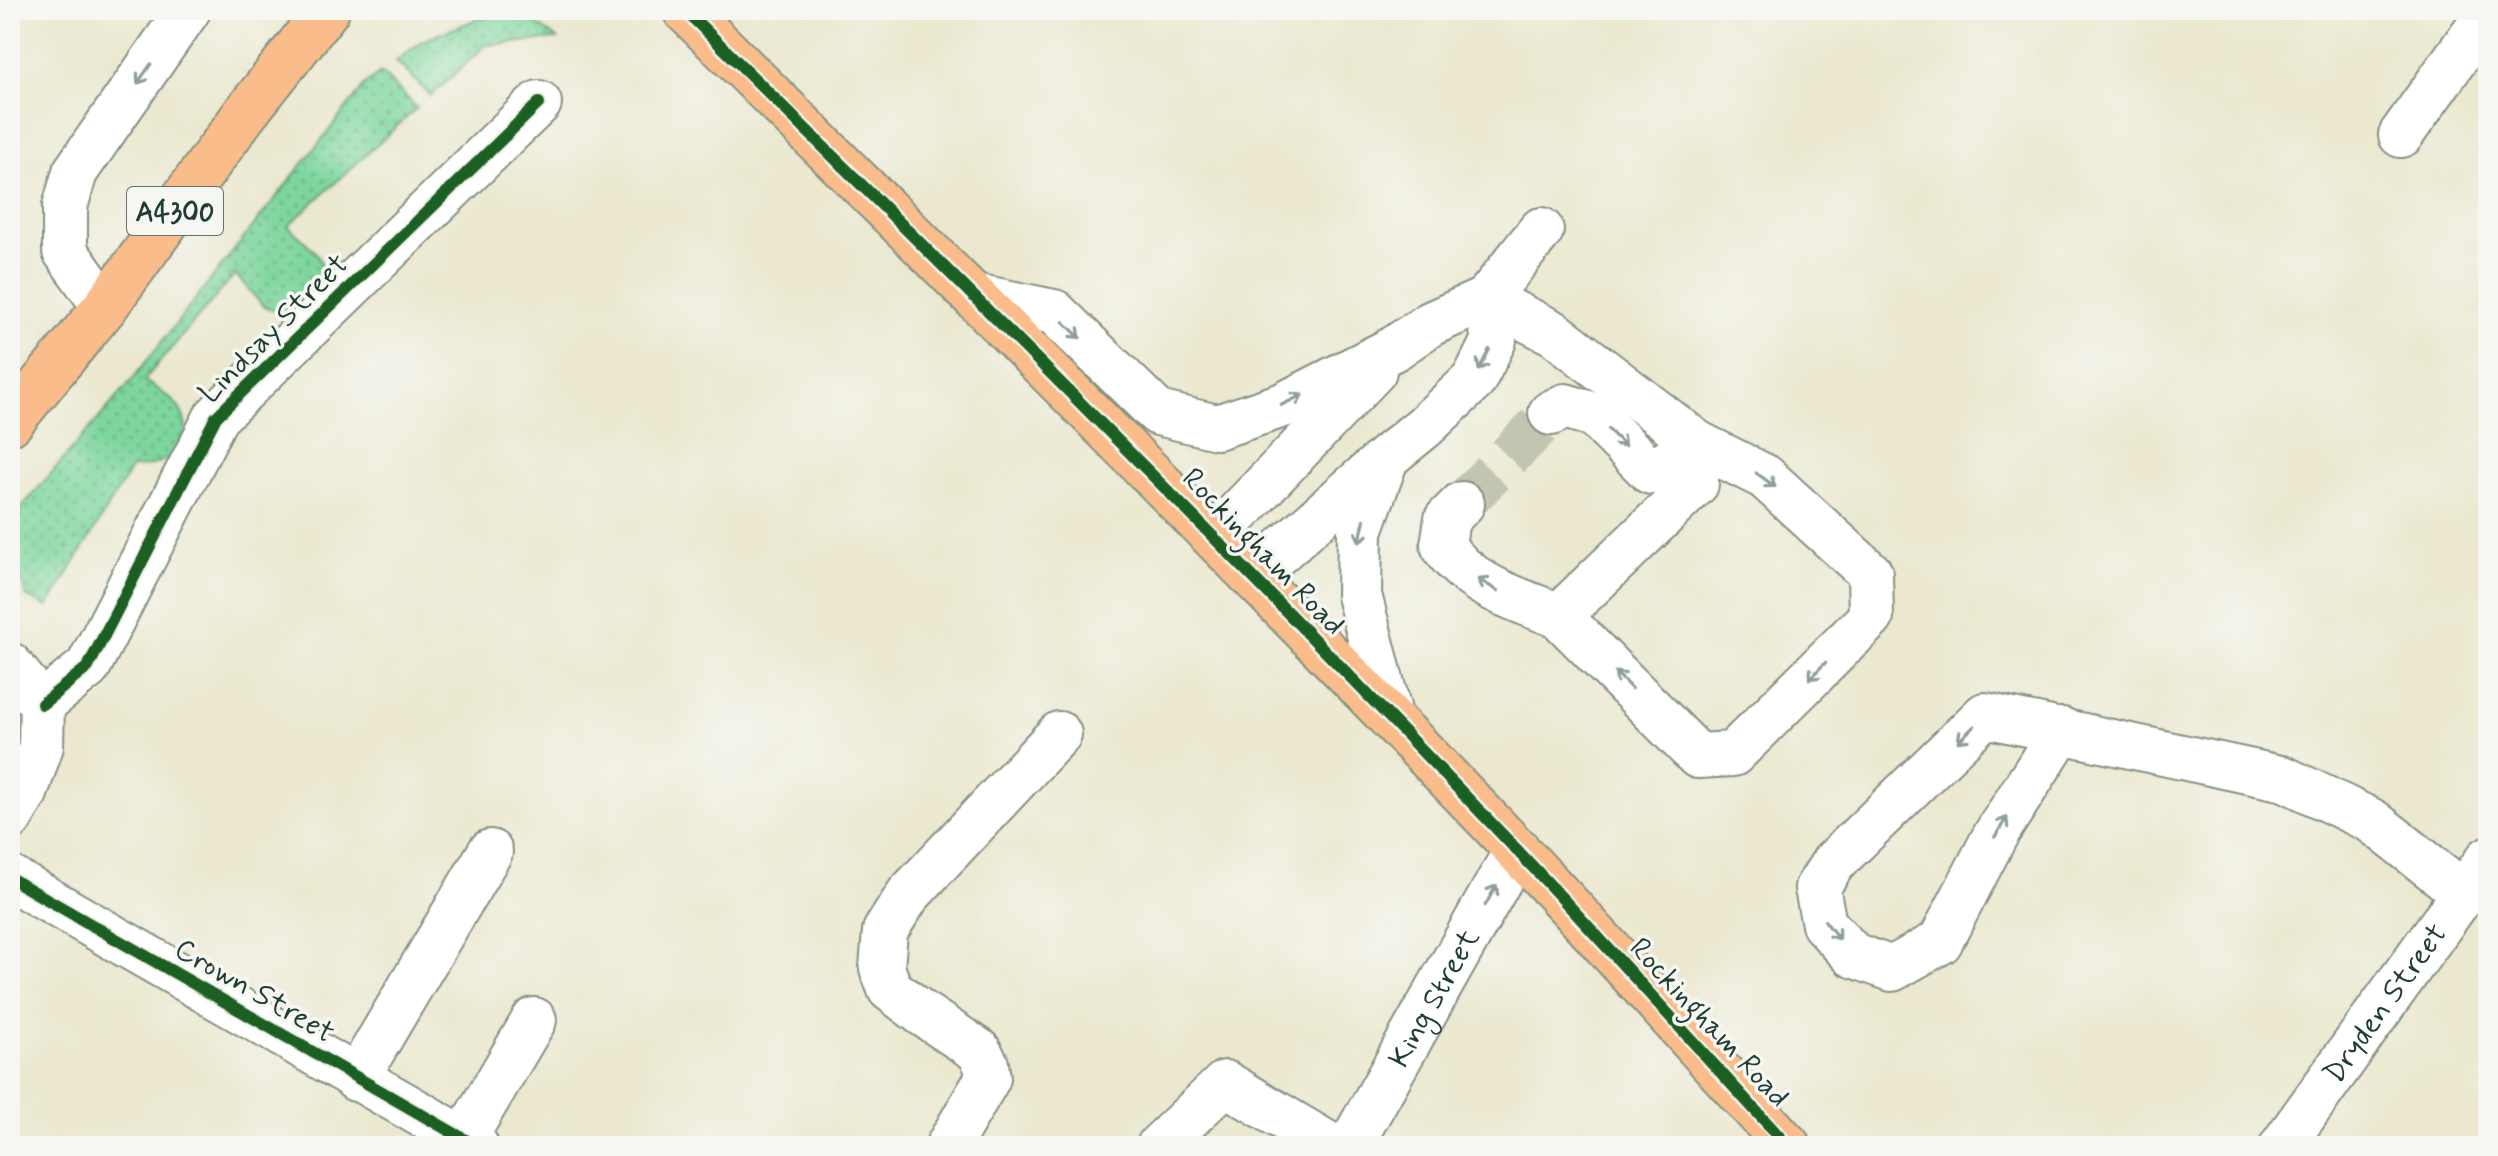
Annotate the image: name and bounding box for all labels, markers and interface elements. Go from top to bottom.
one-way arrow [136,63,152,85]
road number: A4300 [127,187,223,235]
street label: Lindsay Street [191,246,357,412]
one-way arrow [1062,320,1081,339]
one-way arrow [1476,348,1491,372]
one-way arrow [1279,392,1303,407]
one-way arrow [1607,428,1626,448]
street label: Rockingham Road [1171,460,1353,646]
one-way arrow [1755,471,1776,488]
one-way arrow [1354,517,1369,543]
one-way arrow [1477,577,1500,593]
one-way arrow [1807,661,1827,680]
one-way arrow [1614,671,1633,690]
one-way arrow [1956,725,1976,744]
one-way arrow [1993,816,2009,839]
one-way arrow [1483,884,1499,907]
street label: Dryden Street [2315,916,2456,1092]
one-way arrow [1823,919,1840,940]
street label: King Street [1380,922,1489,1075]
street label: Crown Street [167,930,341,1053]
street label: Rockingham Road [1618,930,1798,1118]

